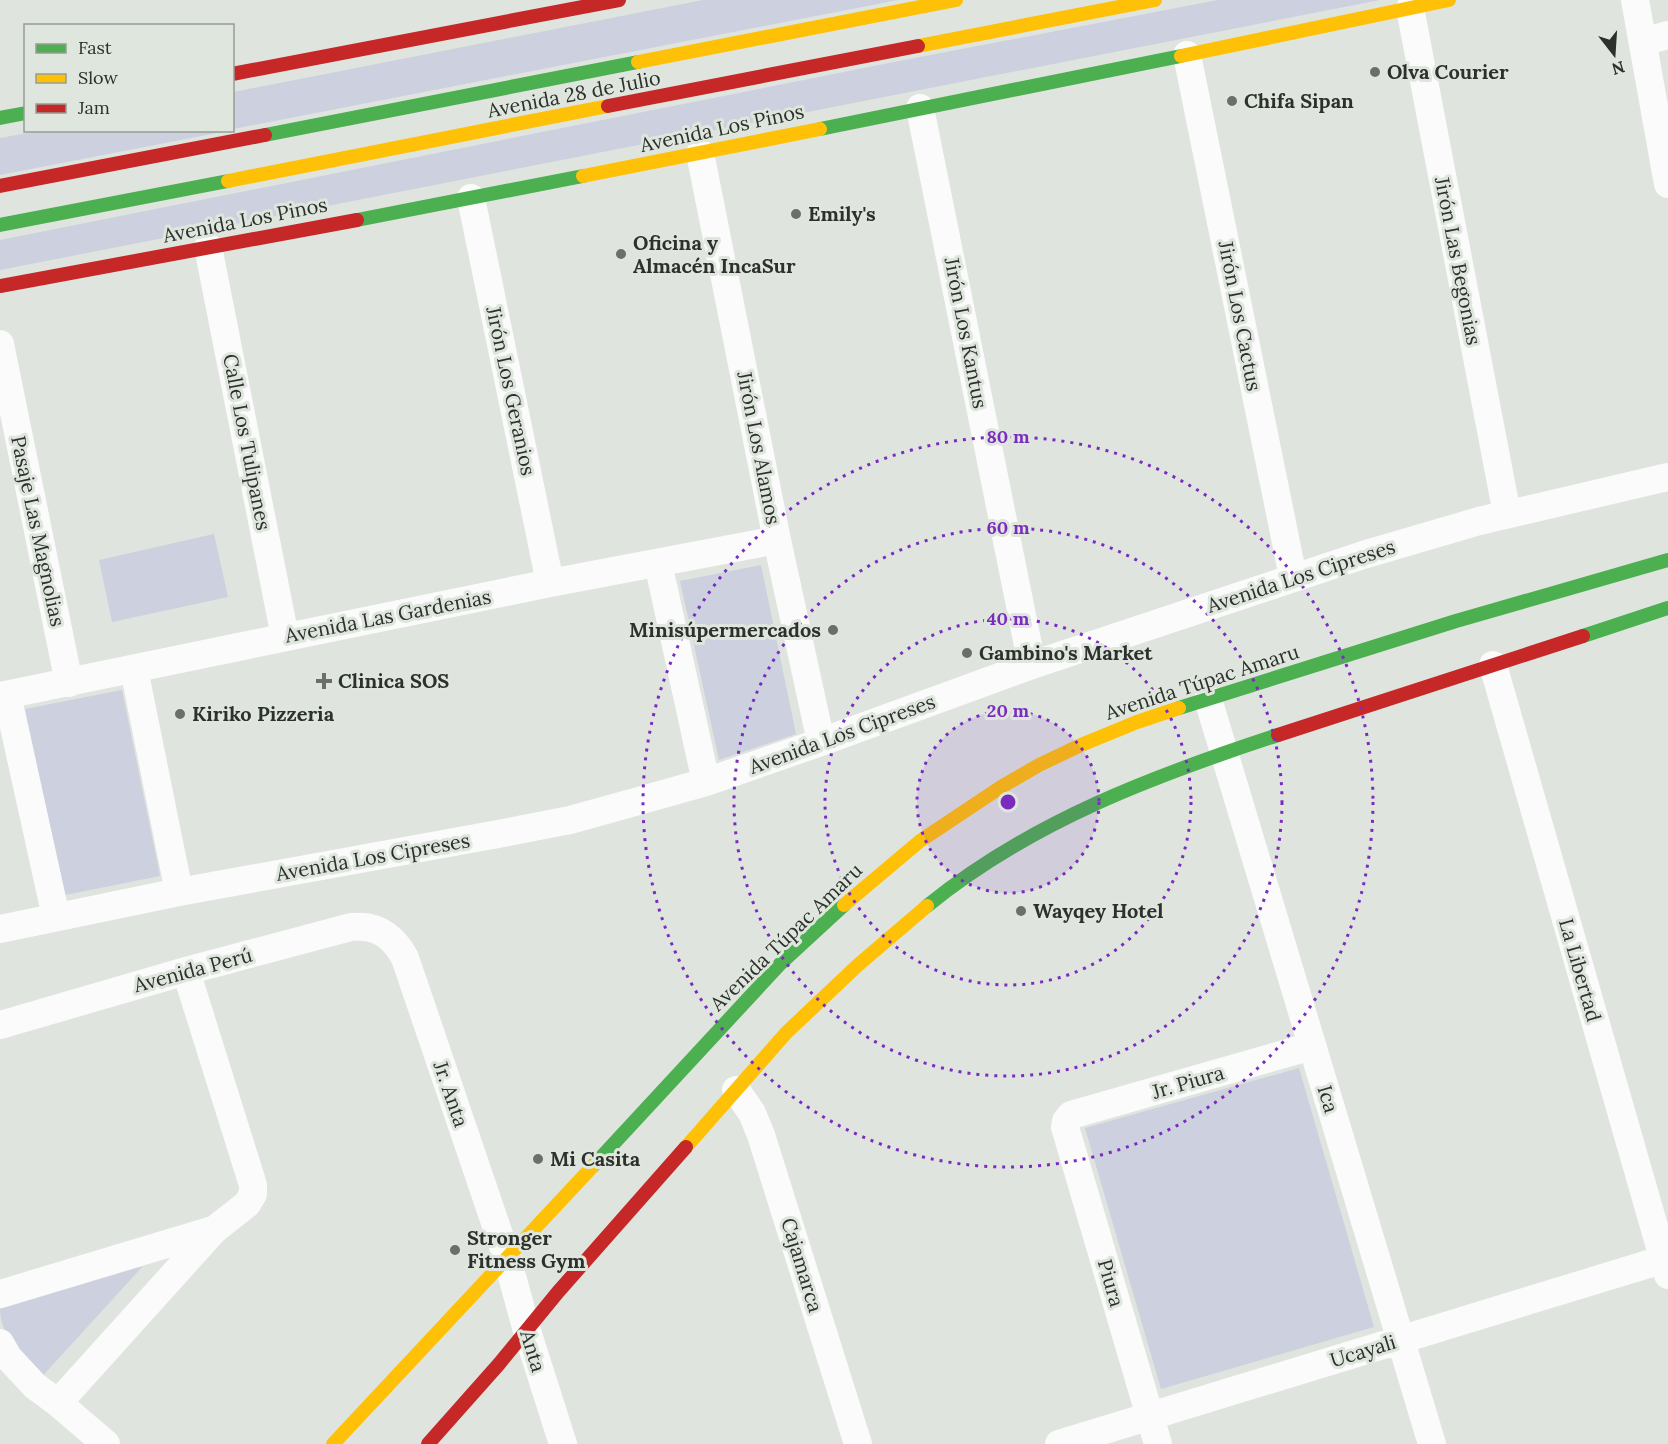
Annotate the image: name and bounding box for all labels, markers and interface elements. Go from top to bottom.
legend [24,24,234,132]
north arrow [1584,24,1644,84]
text: Fast [78,36,112,59]
text: N [1610,57,1627,80]
place label: Olva Courier [1387,59,1509,84]
street label: Avenida 28 de Julio [484,64,663,123]
marker: Olva Courier [1368,65,1382,79]
text: Slow [78,66,118,89]
place label: Chifa Sipan [1244,88,1354,113]
marker: Chifa Sipan [1225,94,1239,108]
text: Jam [77,96,110,119]
street label: Avenida Los Pinos [637,98,806,157]
street label: Jirón Las Begonias [1430,174,1487,347]
street label: Avenida Los Pinos [160,191,329,248]
place label: Emily's [808,201,876,226]
marker: Emily's [789,207,803,221]
place label: Oficina y Almacén IncaSur [633,230,796,278]
street label: Jirón Los Cactus [1214,238,1267,393]
marker: Oficina y Almacén IncaSur [614,247,628,261]
street label: Jirón Los Kantus [939,254,993,411]
street label: Jirón Los Geranios [481,303,542,478]
street label: Calle Los Tulipanes [218,352,277,532]
street label: Jirón Los Alamos [732,368,787,527]
text: 80 m [986,425,1030,448]
street label: Pasaje Las Magnolias [6,433,71,629]
text: 60 m [986,516,1030,539]
street label: Avenida Los Cipreses [1203,533,1398,618]
street label: Avenida Las Gardenias [282,583,493,648]
text: 40 m [987,607,1030,630]
place label: Minisúpermercados [629,617,821,642]
marker: Minisúpermercados [826,623,840,637]
street label: Avenida Túpac Amaru [1101,638,1302,725]
place label: Gambino's Market [979,640,1153,665]
marker: Gambino's Market [960,646,974,660]
place label: Clinica SOS [338,668,449,693]
marker: Clinica SOS [315,672,333,690]
street label: Avenida Los Cipreses [744,688,938,779]
text: 20 m [987,699,1030,722]
place label: Kiriko Pizzeria [192,701,335,726]
marker: Kiriko Pizzeria [173,707,187,721]
centre of rings [998,792,1018,812]
street label: Avenida Los Cipreses [273,827,472,886]
street label: Avenida Túpac Amaru [704,857,867,1017]
place label: Wayqey Hotel [1033,898,1164,923]
marker: Wayqey Hotel [1014,904,1028,918]
street label: La Libertad [1554,915,1607,1024]
street label: Avenida Perú [130,942,255,998]
street label: Jr. Anta [428,1057,474,1130]
street label: Jr. Piura [1148,1059,1227,1104]
street label: Ica [1313,1082,1344,1116]
place label: Mi Casita [550,1146,641,1171]
marker: Mi Casita [531,1152,545,1166]
street label: Cajamarca [776,1215,829,1315]
place label: Stronger Fitness Gym [467,1225,586,1273]
marker: Stronger Fitness Gym [448,1243,462,1257]
street label: Piura [1093,1256,1130,1310]
street label: Anta [515,1326,552,1375]
street label: Ucayali [1327,1329,1399,1372]

